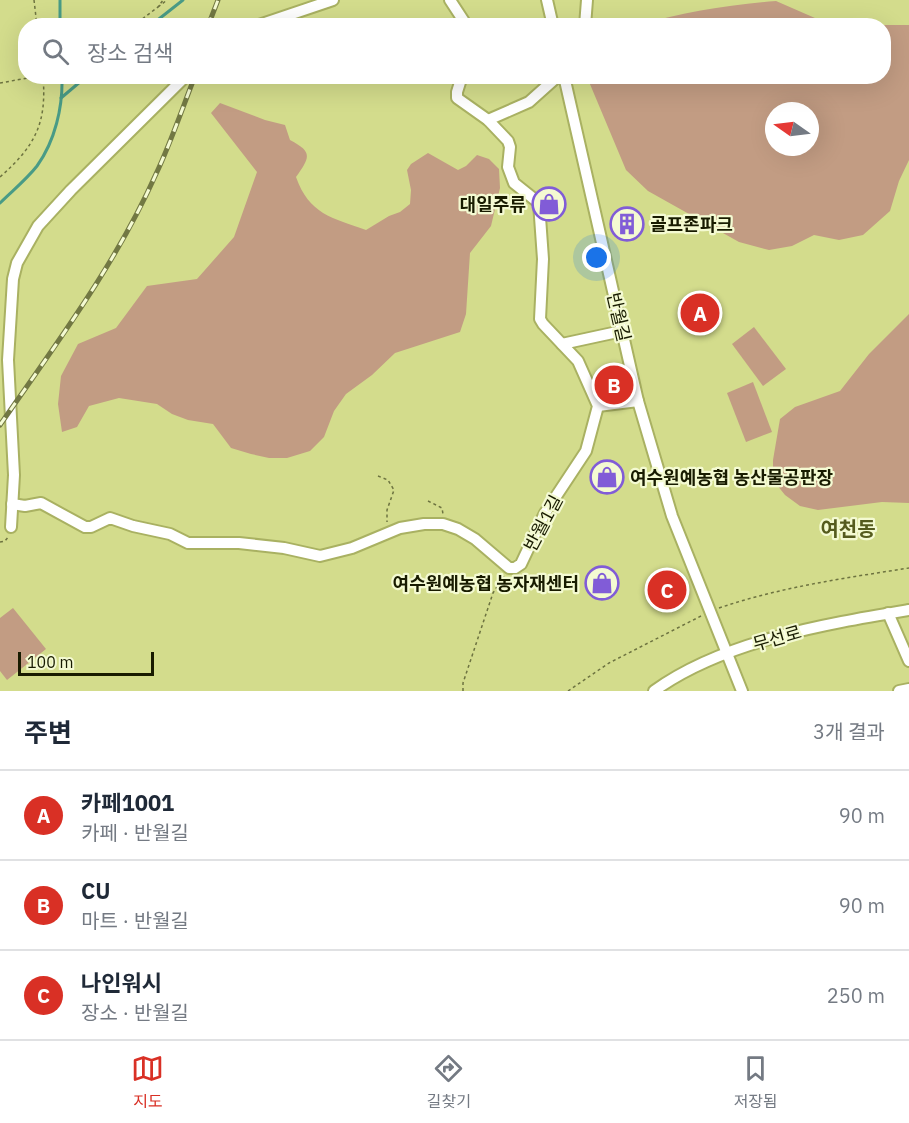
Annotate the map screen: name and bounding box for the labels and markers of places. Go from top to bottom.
shop icon: 대일주류 [531,186,567,222]
place label: 대일주류 [460,193,526,216]
building icon: 골프존파크 [609,206,645,242]
place label: 골프존파크 [650,213,733,236]
pin: A [680,290,720,336]
pin: B [594,362,634,408]
shop icon: 여수원예농협 농산물공판장 [589,459,625,495]
place label: 여수원예농협 농산물공판장 [630,466,833,489]
shop icon: 여수원예농협 농자재센터 [584,565,620,601]
pin: C [648,568,686,612]
place label: 여수원예농협 농자재센터 [393,572,579,595]

